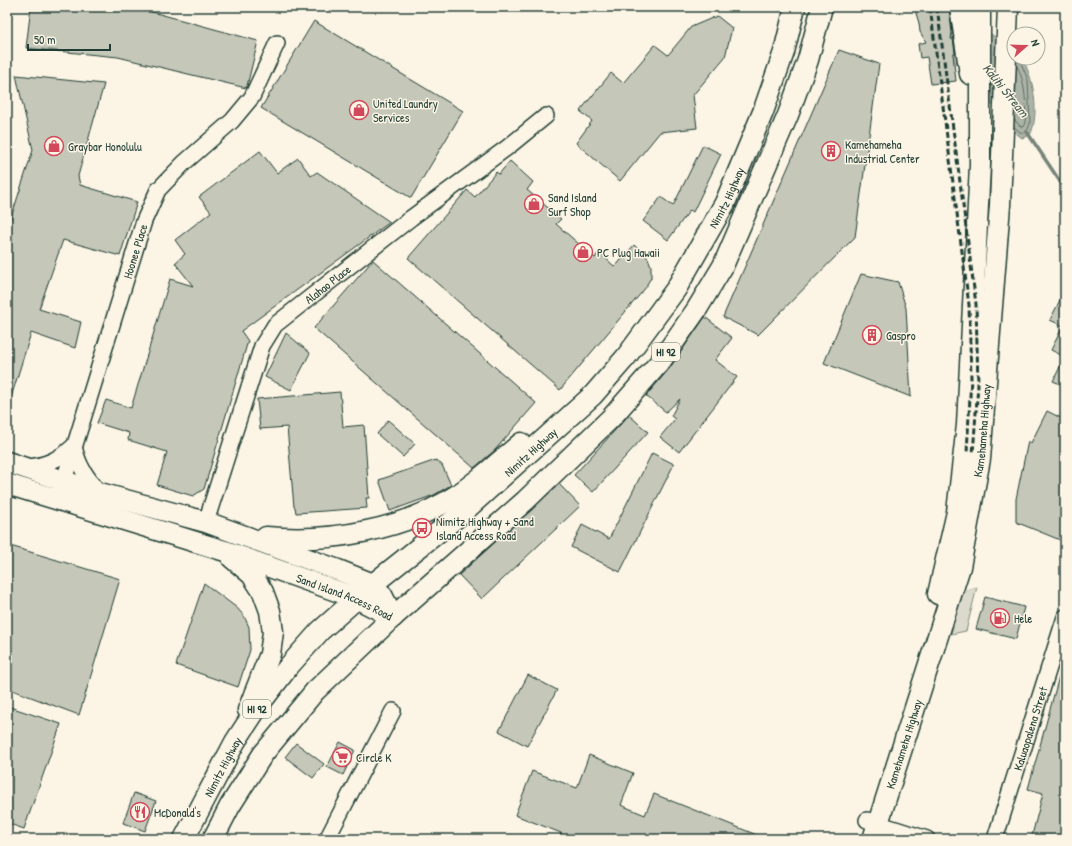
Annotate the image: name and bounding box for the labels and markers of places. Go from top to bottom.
place label: United Laundry Services [373,95,438,126]
shop icon: United Laundry Services [348,99,370,121]
shop icon: Graybar Honolulu [43,135,65,157]
place label: Kamehameha Industrial Center [845,136,920,167]
place label: Graybar Honolulu [68,138,142,155]
building icon: Kamehameha Industrial Center [820,140,842,162]
place label: Sand Island Surf Shop [548,189,597,220]
shop icon: Sand Island Surf Shop [523,193,545,215]
shop icon: PC Plug Hawaii [572,241,594,263]
place label: PC Plug Hawaii [597,244,660,261]
building icon: Gaspro [861,324,883,346]
place label: Gaspro [886,327,916,344]
place label: Nimitz Highway + Sand Island Access Road [436,513,534,544]
bus stop icon: Nimitz Highway + Sand Island Access Road [411,517,433,539]
fuel station icon: Hele [989,607,1011,629]
place label: Hele [1014,610,1033,627]
supermarket icon: Circle K [331,746,353,768]
place label: Circle K [356,749,392,766]
restaurant icon: McDonald's [129,801,151,823]
place label: McDonald's [154,804,201,821]

